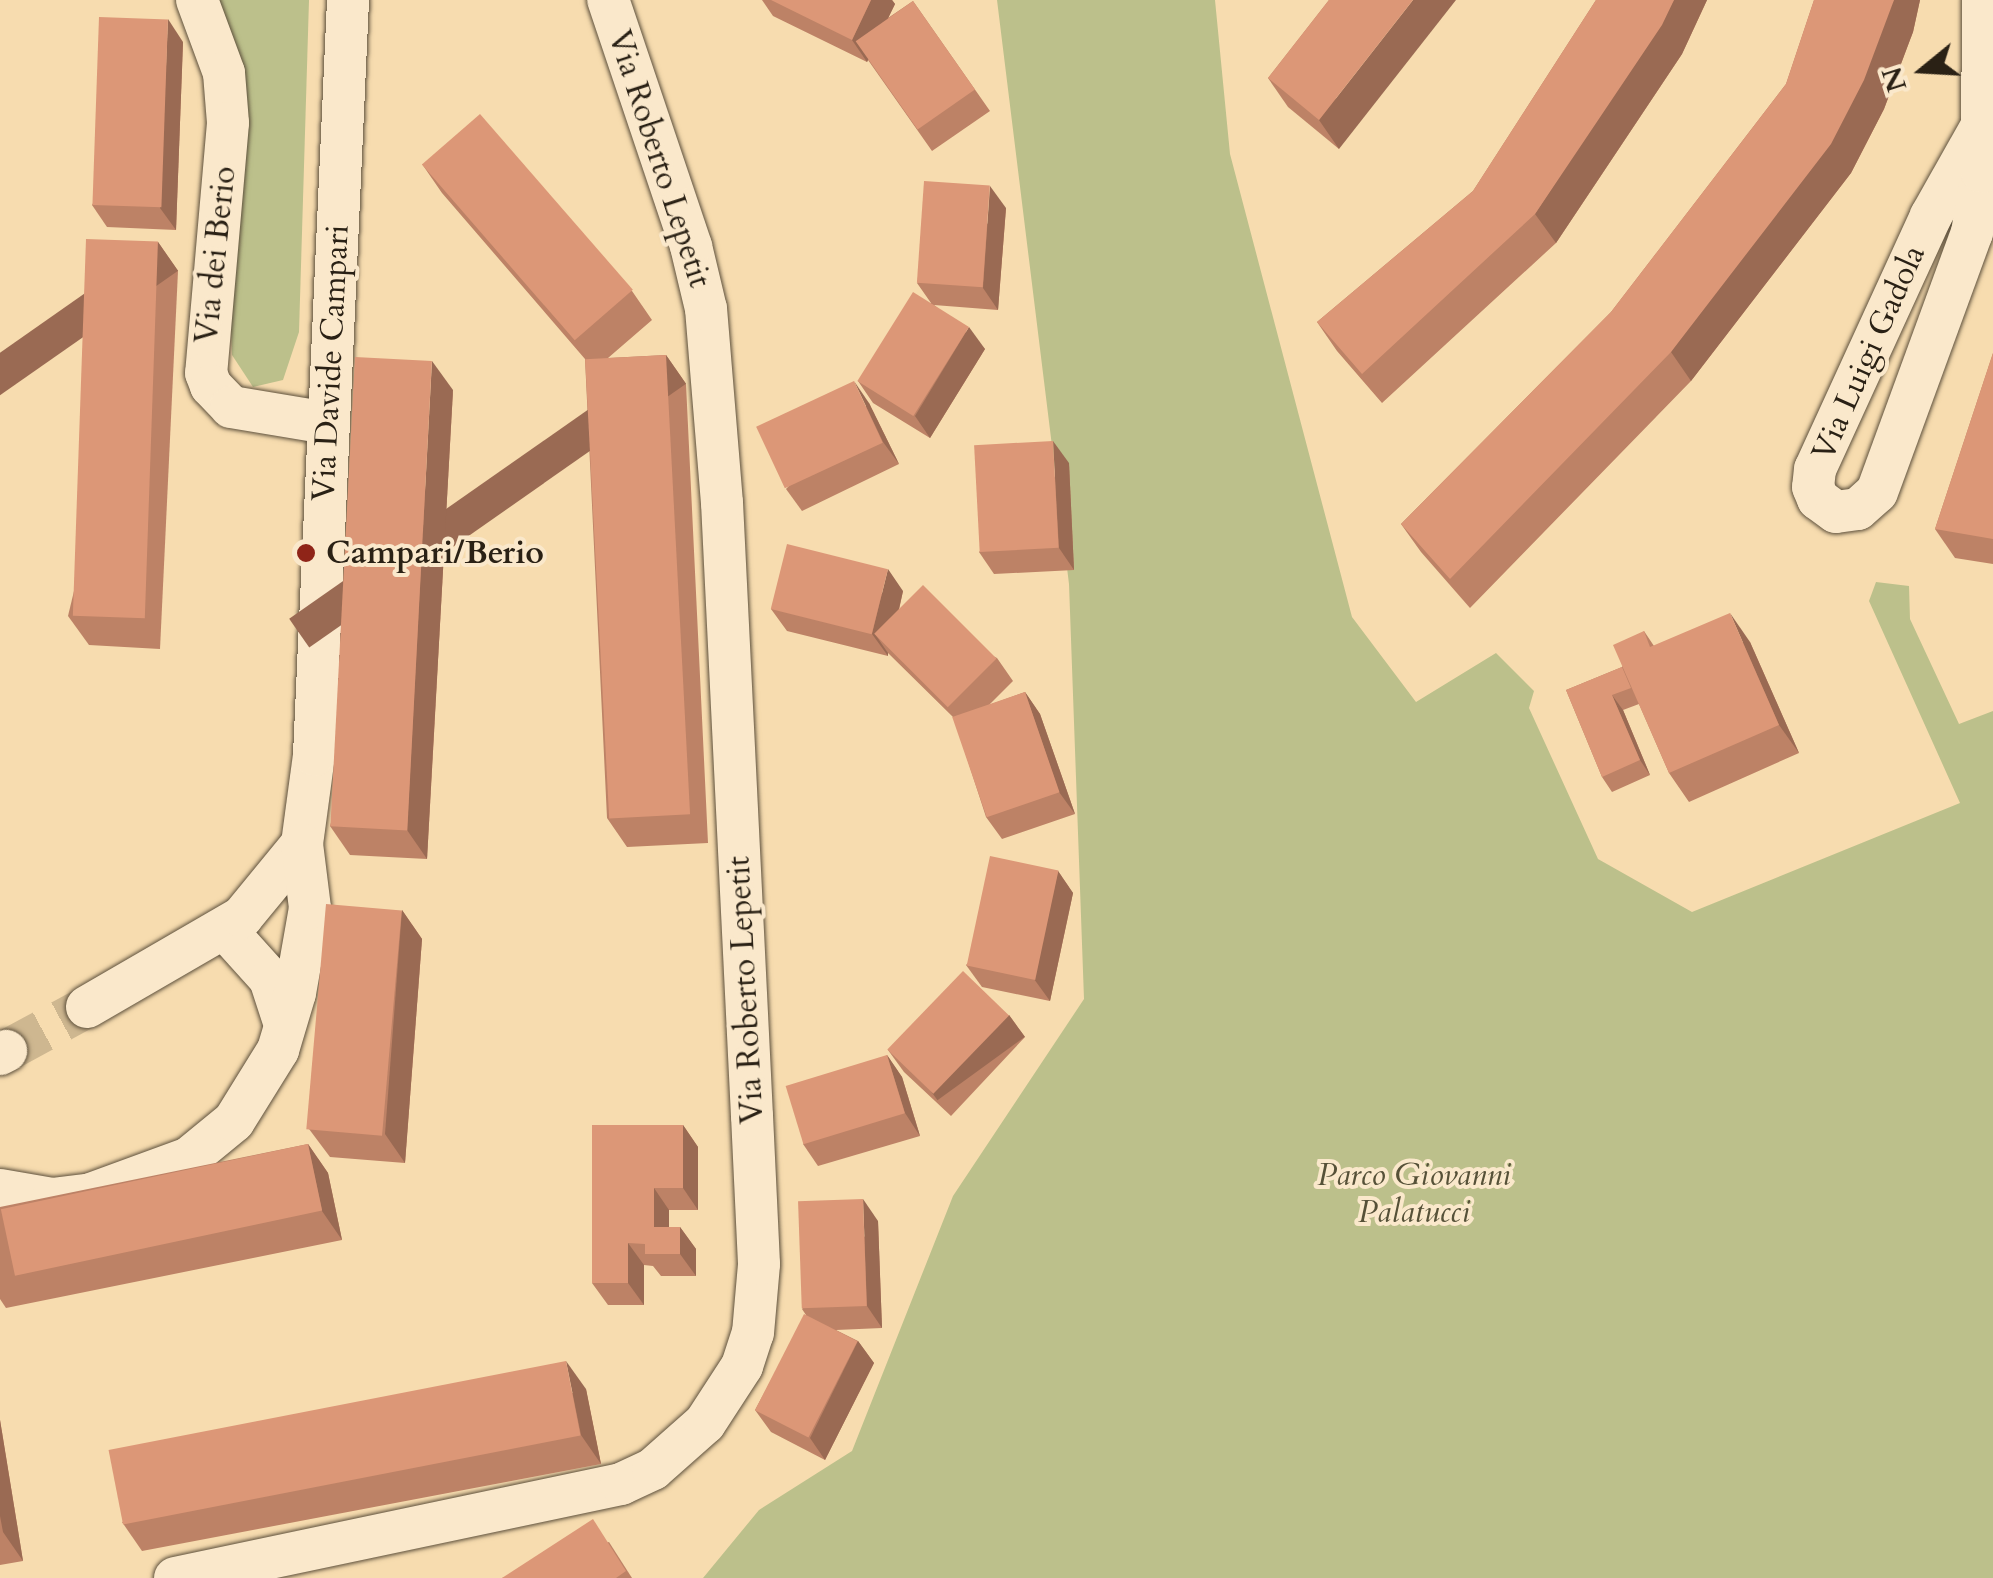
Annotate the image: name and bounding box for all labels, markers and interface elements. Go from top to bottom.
north arrow [1873,20,1973,120]
street label: Via Roberto Lepetit [599,25,719,293]
text: N [1873,62,1916,97]
street label: Via dei Berio [188,164,244,346]
street label: Via Davide Campari [305,224,357,502]
street label: Via Luigi Gadola [1804,239,1934,467]
place label: Campari/Berio [326,534,544,572]
marker: Campari/Berio [295,542,317,564]
street label: Via Roberto Lepetit [720,855,772,1125]
park label: Parco Giovanni Palatucci [1317,1157,1511,1232]

